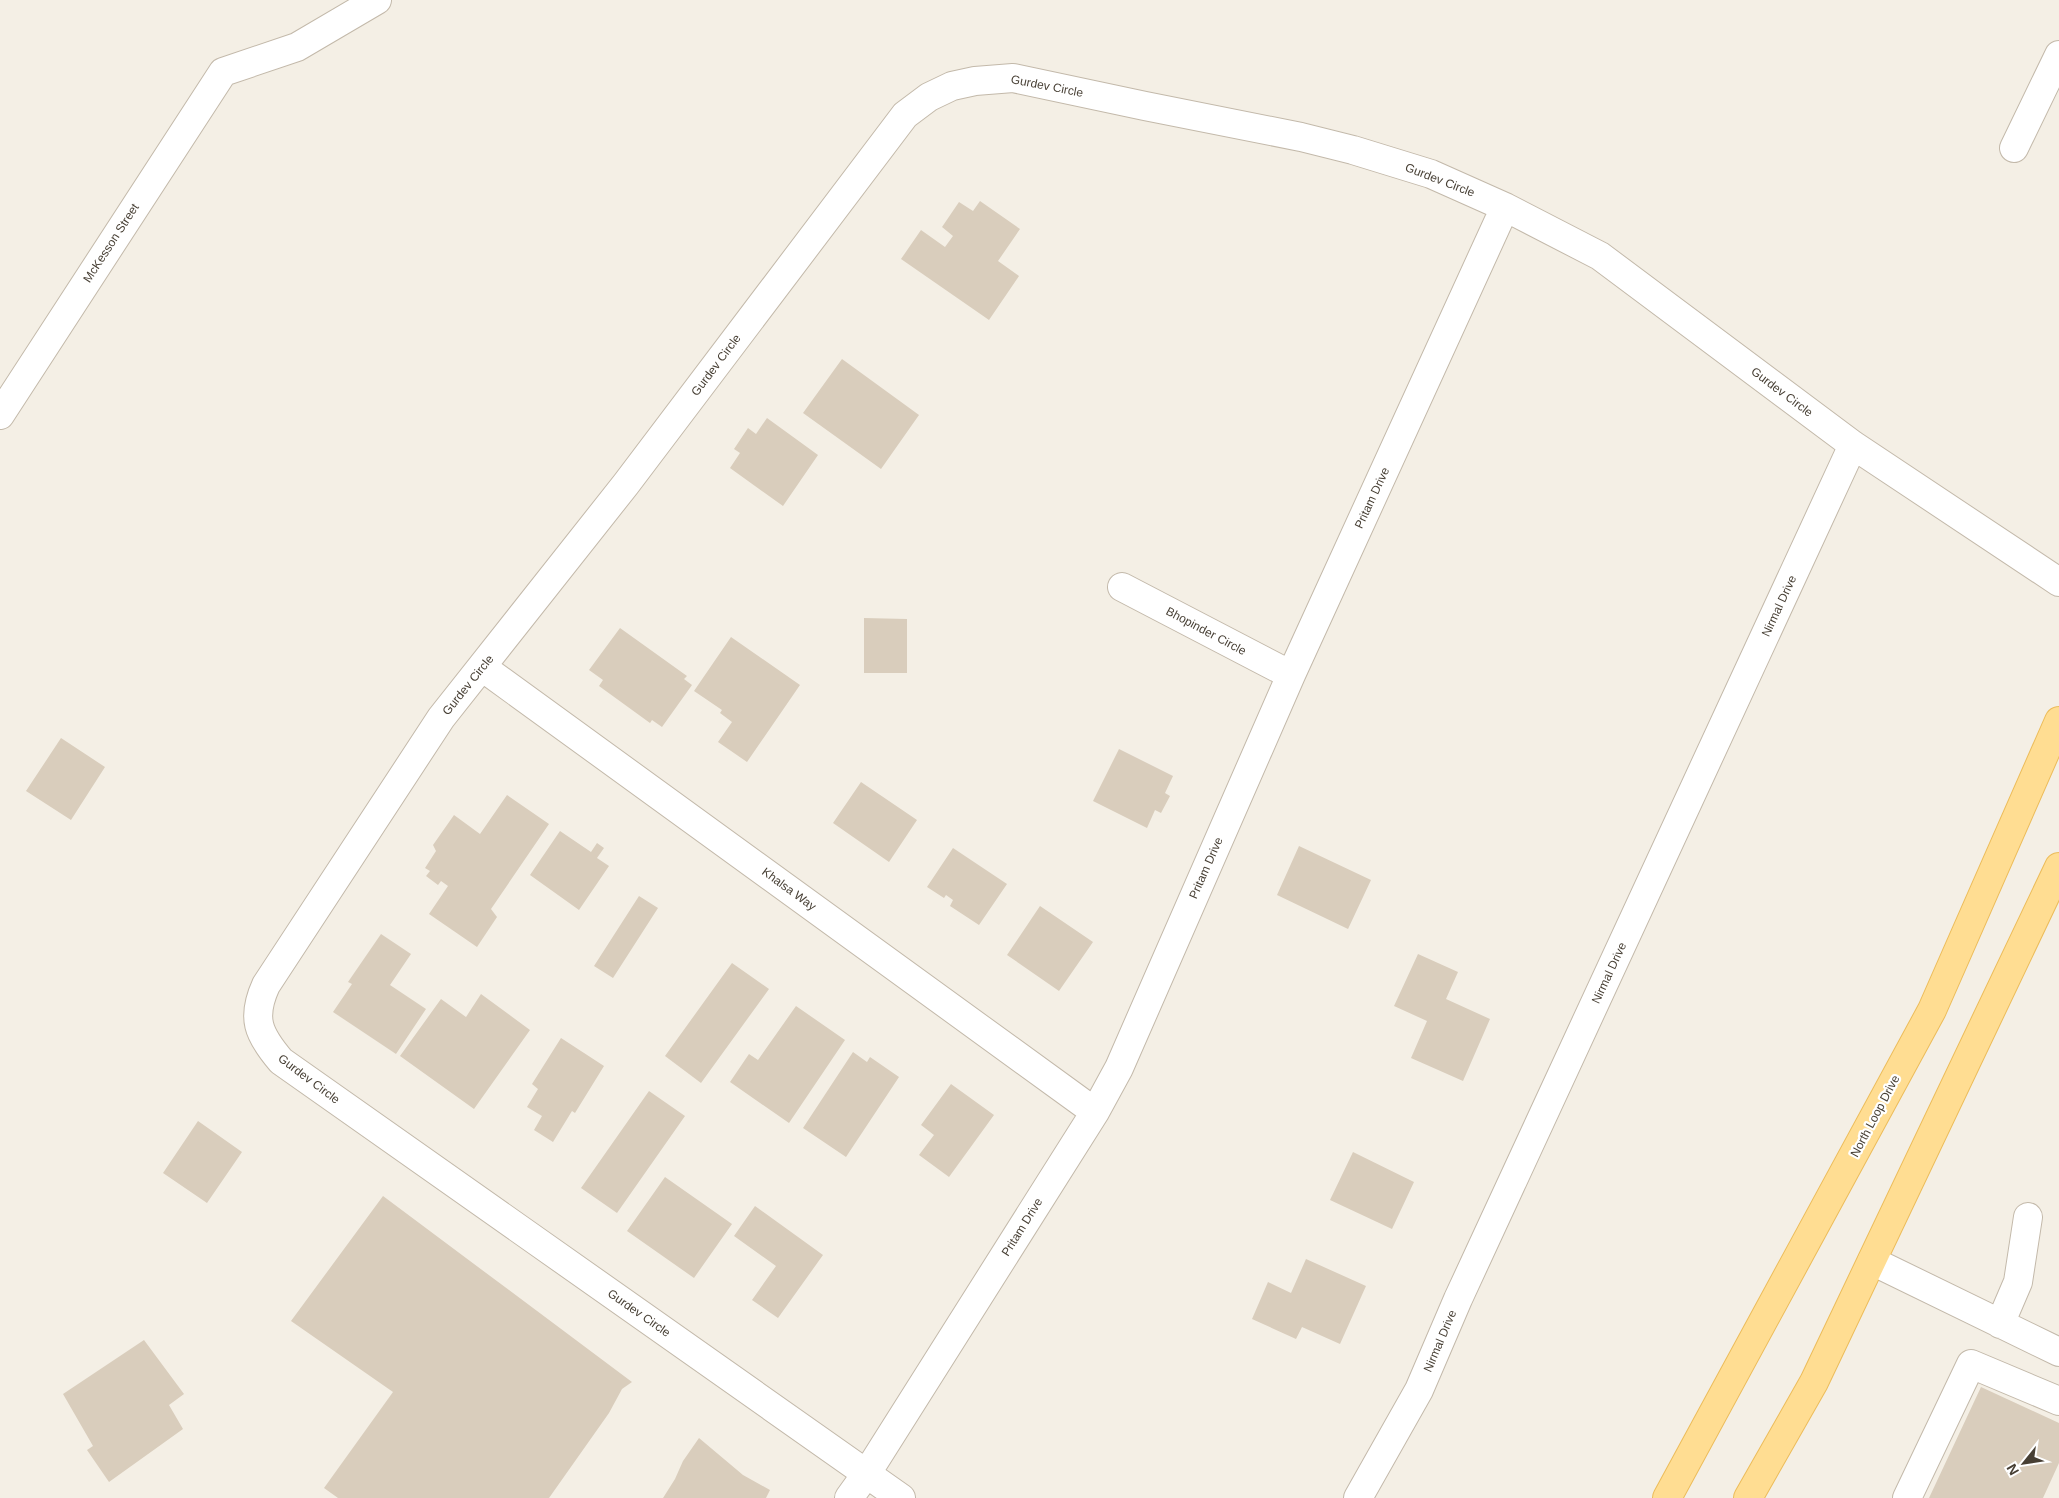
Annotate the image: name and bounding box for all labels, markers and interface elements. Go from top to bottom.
street label: Gurdev Circle [1010,72,1085,100]
street label: Gurdev Circle [1403,160,1477,200]
street label: McKesson Street [80,200,142,285]
street label: Gurdev Circle [688,331,744,399]
street label: Gurdev Circle [1748,364,1816,420]
street label: Pritam Drive [1352,465,1392,531]
street label: Nirmal Drive [1759,573,1799,639]
street label: Bhopinder Circle [1164,604,1249,658]
street label: Gurdev Circle [439,652,497,718]
street label: Pritam Drive [1186,835,1226,901]
street label: Khalsa Way [759,865,819,913]
street label: Nirmal Drive [1589,940,1629,1006]
street label: Gurdev Circle [275,1051,343,1107]
street label: North Loop Drive [1848,1072,1903,1159]
street label: Pritam Drive [999,1195,1046,1259]
street label: Gurdev Circle [605,1286,673,1340]
street label: Nirmal Drive [1421,1308,1459,1374]
north arrow [1999,1438,2049,1488]
text: N [2003,1461,2022,1478]

